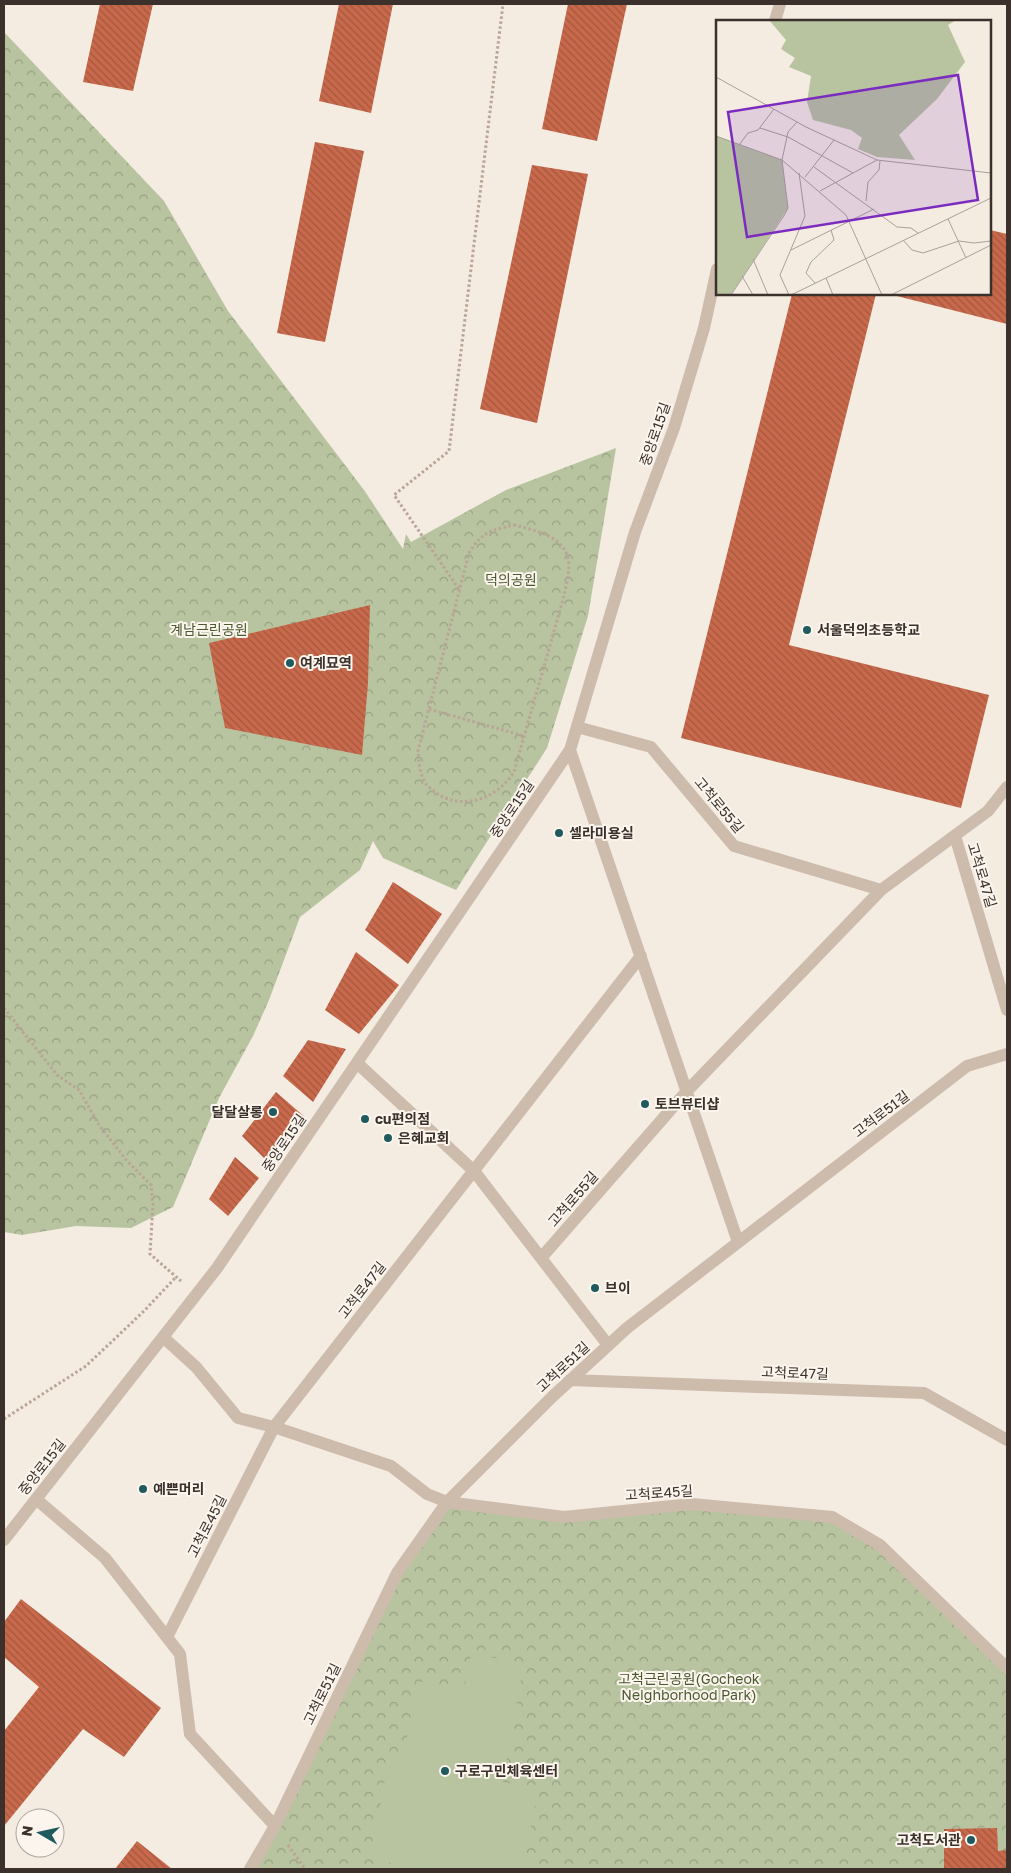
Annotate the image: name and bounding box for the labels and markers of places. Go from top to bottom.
place label: 서울덕의초등학교 [817,621,920,638]
marker: 서울덕의초등학교 [801,624,813,636]
place label: 여계묘역 [300,654,352,671]
marker: 여계묘역 [284,657,296,669]
place label: 셀라미용실 [569,824,633,841]
marker: 셀라미용실 [553,827,565,839]
place label: 토브뷰티샵 [655,1095,720,1112]
marker: 토브뷰티샵 [639,1098,651,1110]
place label: 달달살롱 [211,1103,263,1120]
marker: 달달살롱 [267,1106,279,1118]
place label: cu편의점 [375,1110,430,1127]
marker: cu편의점 [359,1113,371,1125]
place label: 은혜교회 [398,1129,450,1146]
marker: 은혜교회 [382,1132,394,1144]
place label: 브이 [605,1279,631,1296]
marker: 브이 [589,1282,601,1294]
place label: 예쁜머리 [153,1480,205,1497]
marker: 예쁜머리 [137,1483,149,1495]
place label: 구로구민체육센터 [455,1762,558,1779]
marker: 구로구민체육센터 [439,1765,451,1777]
place label: 고척도서관 [897,1831,961,1848]
marker: 고척도서관 [965,1834,977,1846]

